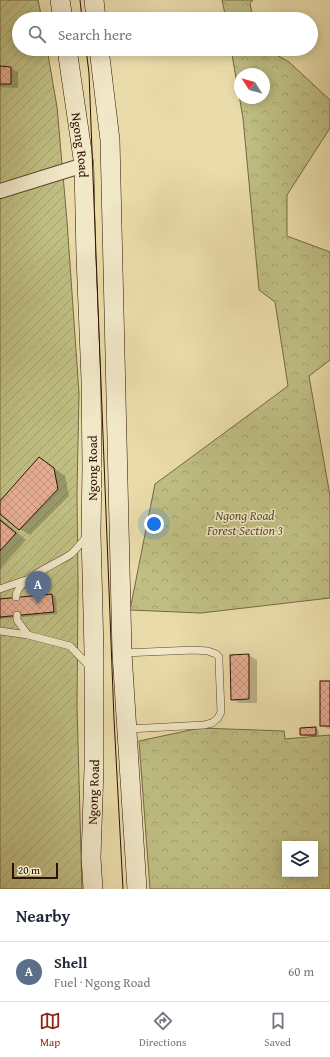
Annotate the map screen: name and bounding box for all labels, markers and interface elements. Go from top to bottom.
search box [12,12,318,56]
icon: search [26,23,48,45]
text: Search here [58,24,132,45]
north arrow [234,68,270,104]
street label: Ngong Road [66,111,93,178]
street label: Ngong Road [83,435,102,501]
park label: Ngong Road Forest Section 3 [206,506,283,540]
your location [144,514,164,534]
pin: A [25,571,51,604]
street label: Ngong Road [83,759,104,825]
map controls [282,841,318,877]
button: layers [282,841,318,877]
scale bar [12,861,58,880]
text: 20 m [18,862,40,878]
text: Nearby [16,903,70,928]
text: Shell [54,952,87,973]
text: A [25,962,33,981]
text: 60 m [288,962,314,981]
text: Fuel · Ngong Road [54,973,150,992]
tab: Map [39,1010,61,1050]
tab: Directions [139,1010,186,1050]
tab: Saved [264,1010,291,1050]

